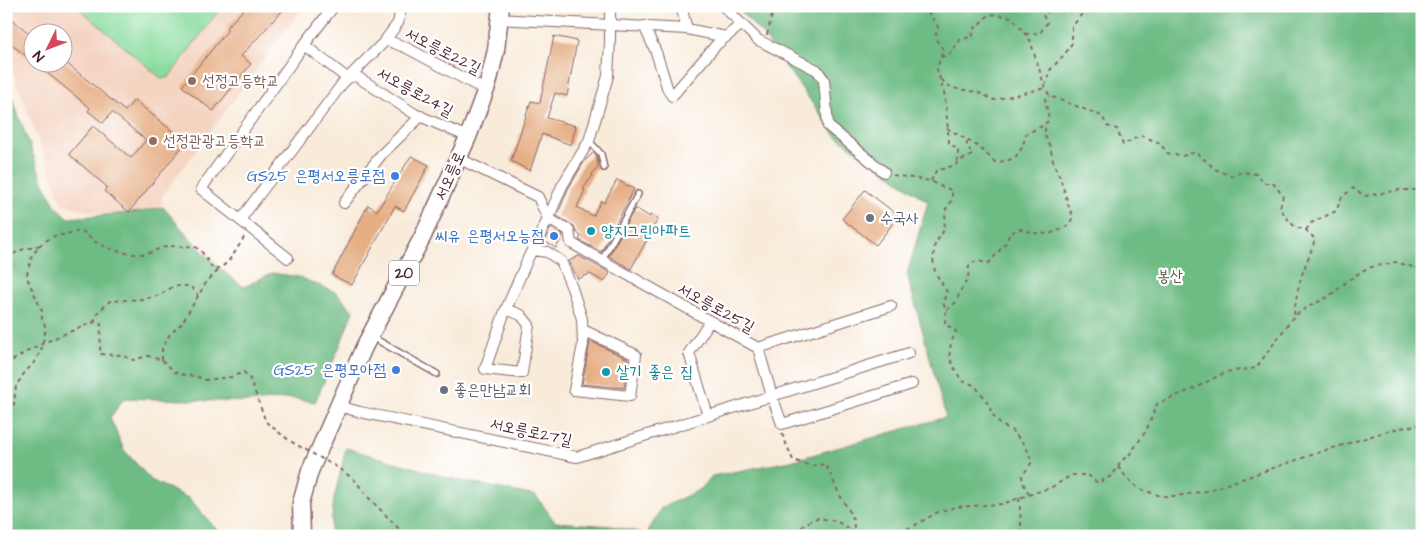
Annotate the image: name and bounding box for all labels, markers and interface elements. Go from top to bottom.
north arrow [22,22,72,72]
street label: 서오릉로22길 [401,22,485,80]
text: N [29,46,49,66]
street label: 서오릉로24길 [373,62,457,122]
place label: 선정고등학교 [202,70,279,92]
marker: 선정고등학교 [186,75,198,87]
place label: 선정관광고등학교 [163,130,266,152]
marker: 선정관광고등학교 [147,135,159,147]
street label: 서오릉로 [429,148,471,204]
place label: GS25 은평서오릉로점 [247,165,385,187]
marker: GS25 은평서오릉로점 [389,170,401,182]
place label: 수국사 [880,207,919,229]
marker: 수국사 [864,212,876,224]
place label: 양지그린아파트 [601,220,691,242]
place label: 씨유 은평서오능점 [435,225,544,247]
marker: 양지그린아파트 [585,225,597,237]
marker: 씨유 은평서오능점 [548,230,560,242]
road number: 20 [389,260,419,286]
park label: 봉산 [1157,265,1183,287]
street label: 서오릉로25길 [674,278,759,338]
place label: GS25 은평모아점 [273,359,386,381]
place label: 살기 좋은 집 [616,361,693,383]
marker: GS25 은평모아점 [390,364,402,376]
marker: 살기 좋은 집 [600,366,612,378]
place label: 좋은만남교회 [454,379,531,401]
marker: 좋은만남교회 [438,384,450,396]
street label: 서오릉로27길 [488,413,574,451]

